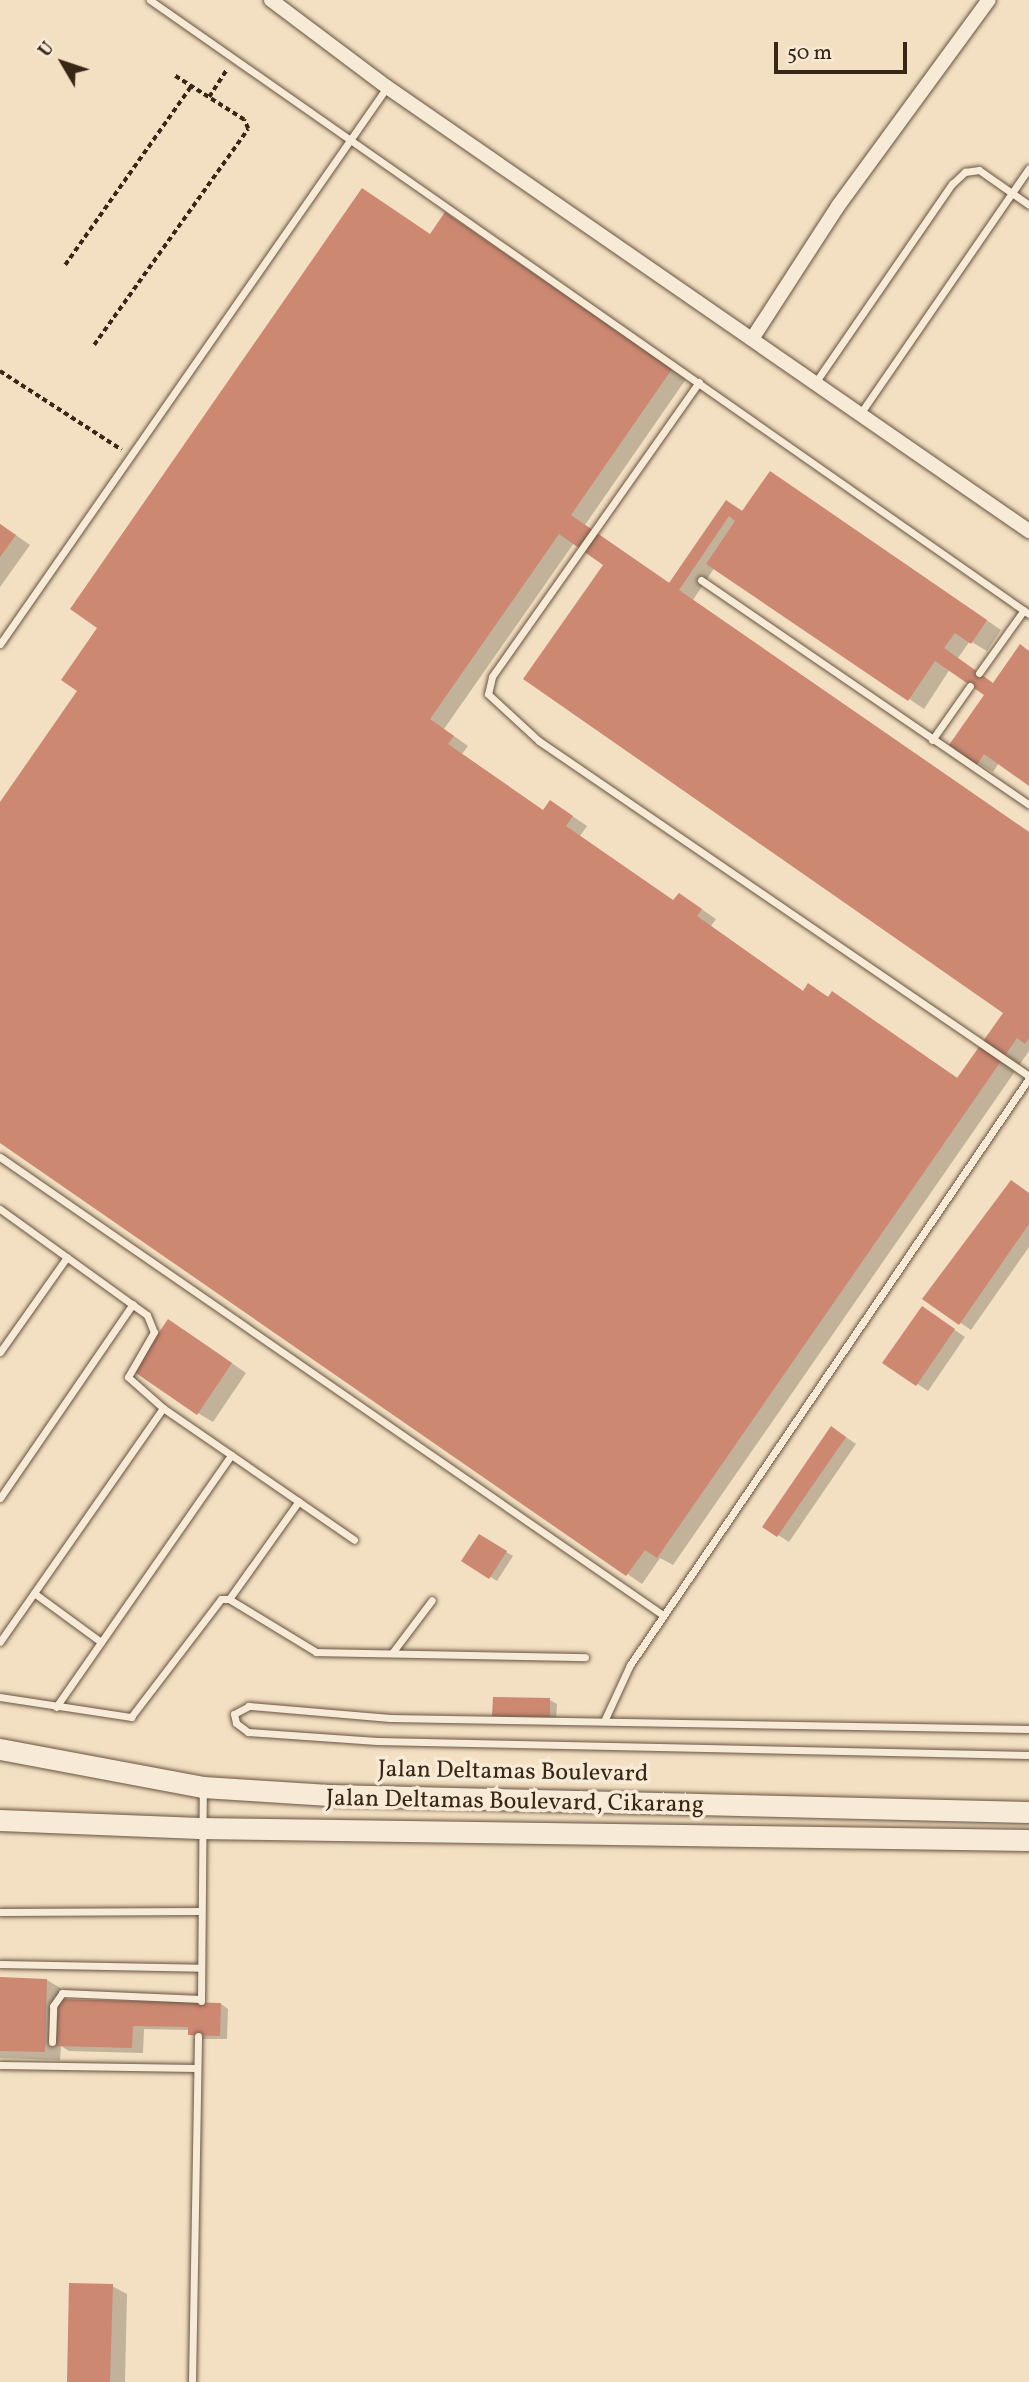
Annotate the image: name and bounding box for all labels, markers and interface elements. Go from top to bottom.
north arrow [28,28,98,98]
scale bar [777,28,910,72]
text: U [32,37,61,63]
text: 50 m [787,39,832,68]
street label: Jalan Deltamas Boulevard [377,1756,649,1790]
street label: Jalan Deltamas Boulevard, Cikarang [326,1785,704,1821]

